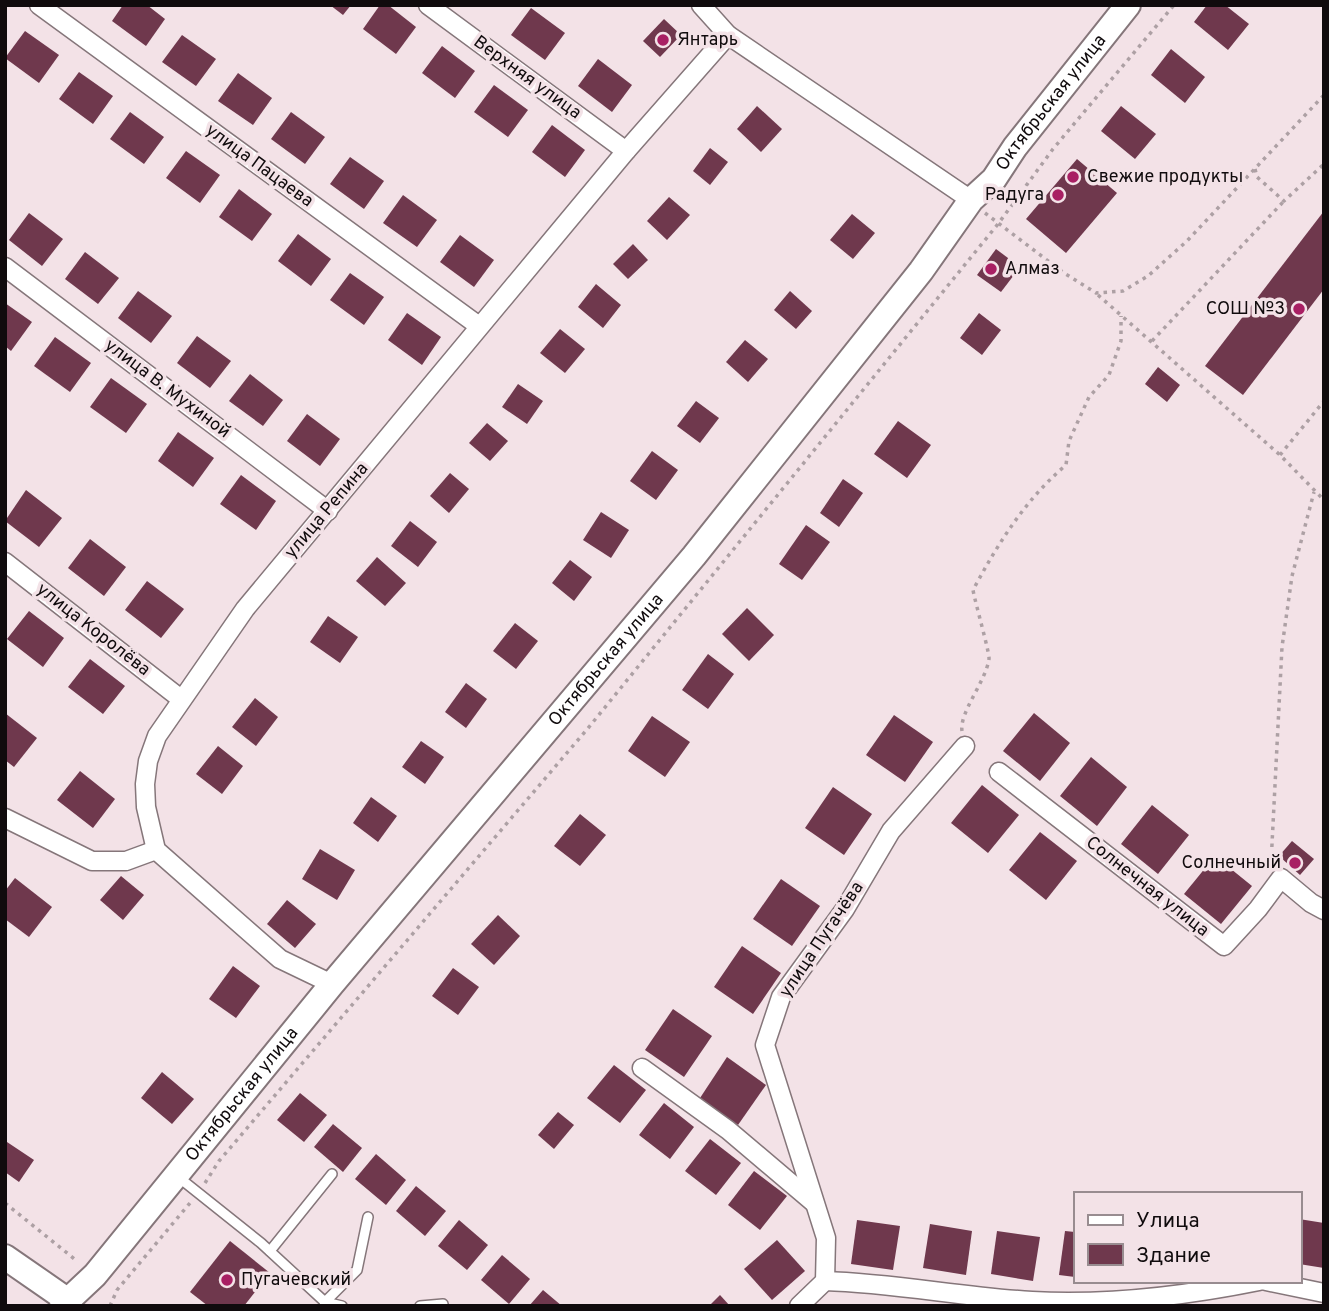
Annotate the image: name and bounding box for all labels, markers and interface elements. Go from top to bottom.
place label: Янтарь [677,29,738,52]
street label: Октябрьская улица [991,30,1112,175]
street label: Верхняя улица [468,31,586,125]
marker: Янтарь [655,32,671,48]
street label: улица Пацаева [201,119,317,213]
place label: Свежие продукты [1087,166,1243,189]
marker: Свежие продукты [1065,169,1081,185]
place label: Радуга [985,184,1044,207]
marker: Радуга [1050,187,1066,203]
place label: Алмаз [1005,258,1060,281]
marker: Алмаз [983,261,999,277]
place label: СОШ №3 [1206,298,1285,321]
marker: СОШ №3 [1291,301,1307,317]
street label: улица В. Мухиной [99,334,235,444]
street label: улица Репина [280,458,374,564]
street label: улица Королёва [31,578,155,682]
street label: Октябрьская улица [543,589,669,731]
street label: Солнечная улица [1081,832,1213,942]
place label: Солнечный [1182,852,1281,875]
marker: Солнечный [1287,855,1303,871]
street label: улица Пугачёва [775,878,869,1002]
street label: Октябрьская улица [180,1023,304,1167]
legend [1074,1192,1301,1283]
text: Улица [1136,1208,1200,1235]
text: Здание [1136,1243,1211,1270]
place label: Пугачевский [241,1269,351,1292]
marker: Пугачевский [219,1272,235,1288]

